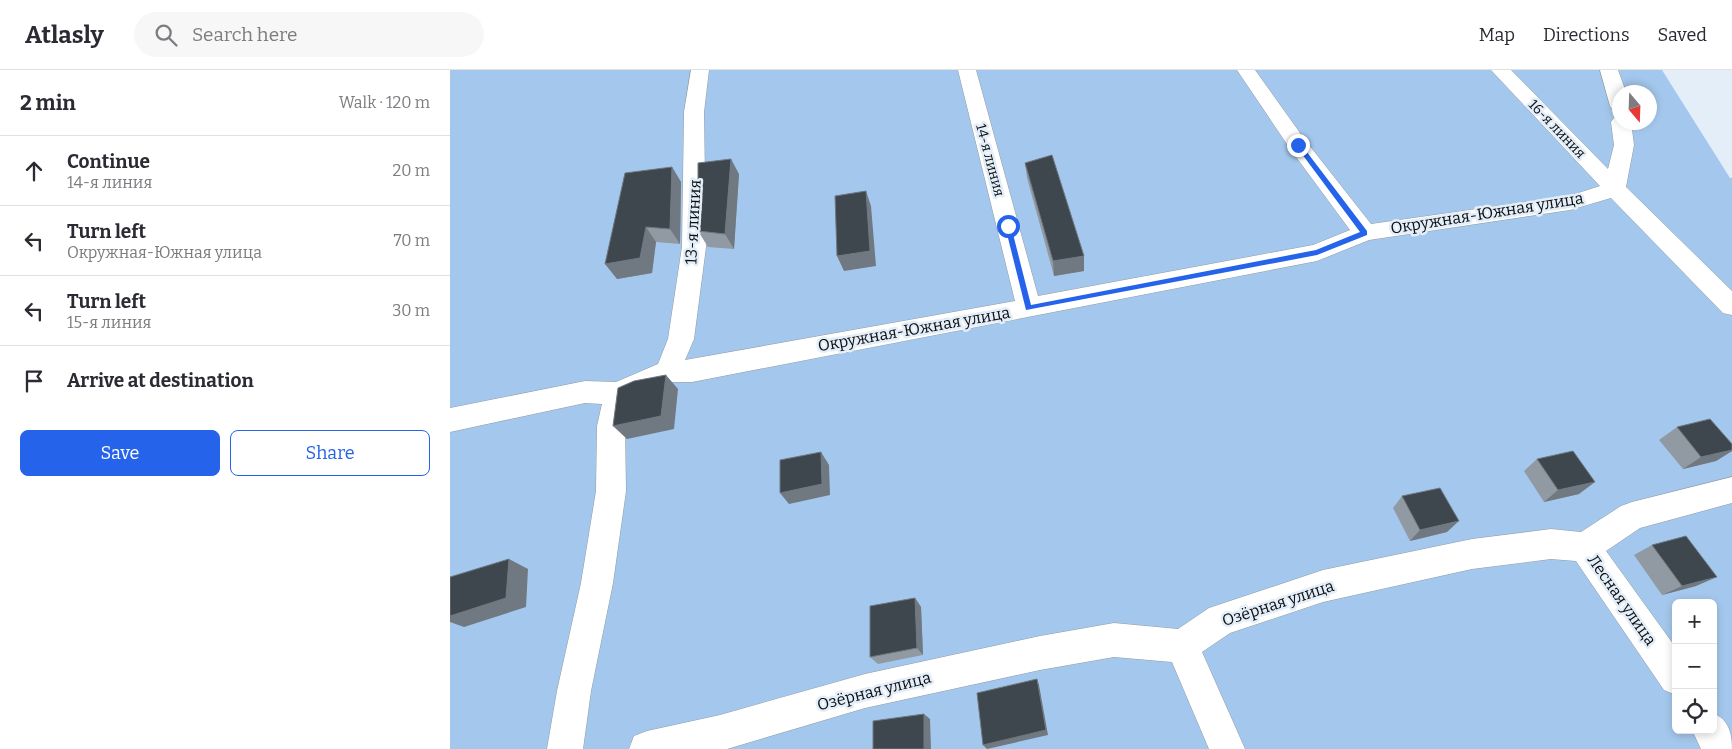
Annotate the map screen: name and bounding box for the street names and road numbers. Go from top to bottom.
street label: 16-я линия [1525,96,1589,162]
street label: 14-я линия [972,122,1008,198]
street label: 13-я линия [681,179,705,265]
street label: Окружная-Южная улица [1389,188,1585,238]
street label: Окружная-Южная улица [816,303,1012,355]
street label: Лесная улица [1584,551,1660,649]
street label: Озёрная улица [1220,576,1337,630]
street label: Озёрная улица [815,668,933,714]

